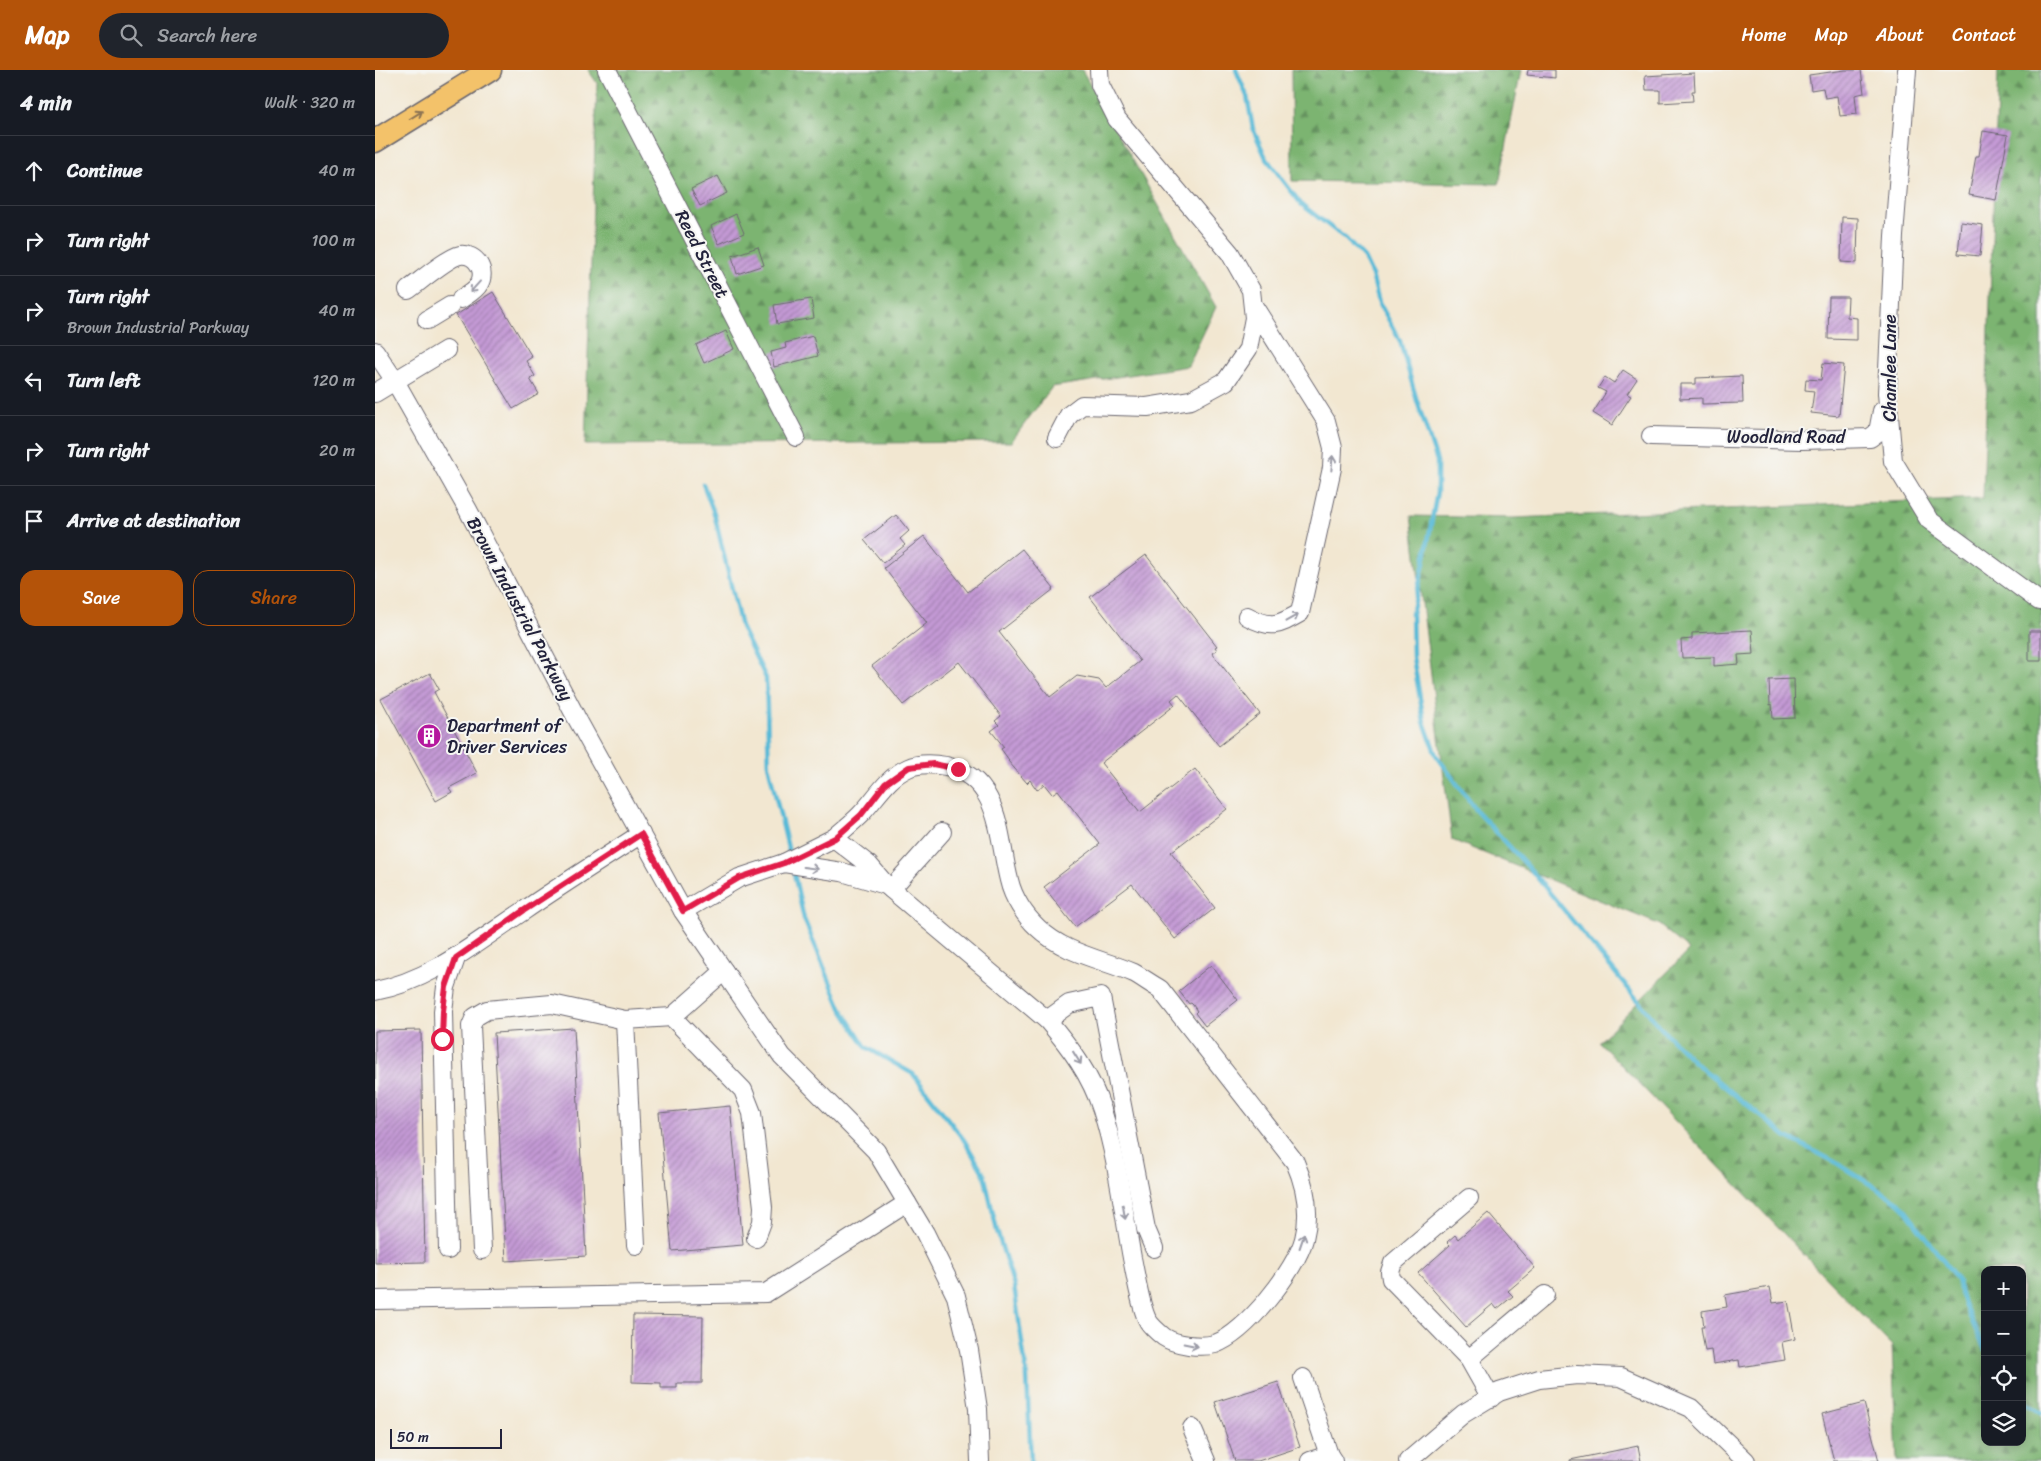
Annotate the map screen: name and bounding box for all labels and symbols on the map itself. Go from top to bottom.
one-way arrow [409,109,423,119]
street label: Reed Street [666,204,738,304]
one-way arrow [470,280,481,293]
street label: Chamlee Lane [1874,314,1906,422]
street label: Woodland Road [1727,421,1847,453]
one-way arrow [1327,456,1336,472]
street label: Brown Industrial Parkway [458,511,583,708]
one-way arrow [1284,613,1299,623]
place label: Department of Driver Services [447,710,568,763]
building icon: Department of Driver Services [416,723,442,749]
route end [947,758,970,781]
one-way arrow [803,863,819,873]
route start [431,1028,454,1051]
one-way arrow [1072,1051,1082,1065]
one-way arrow [1119,1204,1129,1220]
one-way arrow [1298,1234,1307,1249]
one-way arrow [1182,1340,1198,1350]
scale bar [390,1426,503,1449]

